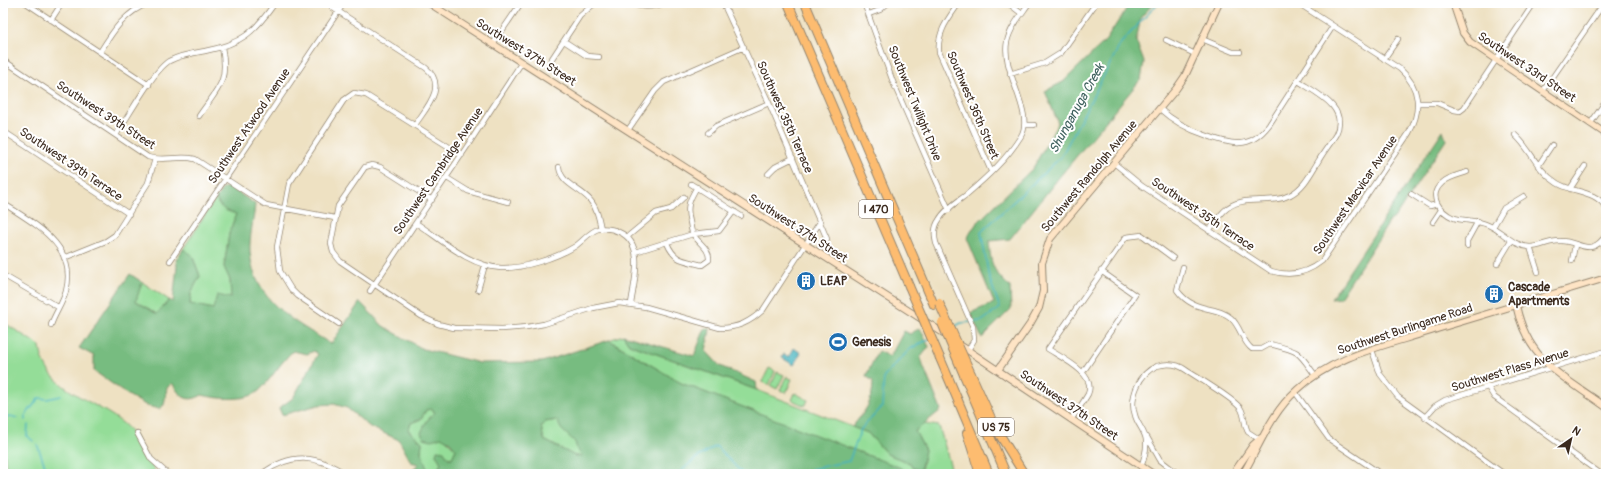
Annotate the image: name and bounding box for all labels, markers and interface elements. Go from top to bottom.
street label: Southwest 37th Street [473,15,579,89]
street label: Southwest 33rd Street [1475,29,1579,106]
street label: Southwest Twilight Drive [885,43,945,163]
street label: Southwest 36th Street [943,49,1002,162]
street label: Southwest 35th Terrace [753,59,816,176]
water label: Shunganuga Creek [1046,60,1109,156]
street label: Southwest Atwood Avenue [205,66,294,187]
street label: Southwest 39th Street [53,78,158,153]
street label: Southwest Cambridge Avenue [390,105,487,238]
street label: Southwest Randolph Avenue [1038,117,1141,235]
street label: Southwest 39th Terrace [16,124,125,204]
street label: Southwest Macvicar Avenue [1310,133,1401,258]
street label: Southwest 35th Terrace [1148,174,1257,255]
street label: Southwest 37th Street [745,191,850,266]
road number: I 470 [859,200,893,218]
building icon: LEAP [795,270,817,292]
place label: LEAP [820,274,848,289]
place label: Cascade Apartments [1508,280,1570,309]
building icon: Cascade Apartments [1483,283,1505,305]
street label: Southwest Burlingame Road [1336,300,1475,358]
sports icon: Genesis [827,331,849,353]
place label: Genesis [852,335,892,350]
street label: Southwest Plass Avenue [1450,345,1571,395]
street label: Southwest 37th Street [1017,367,1121,444]
road number: US 75 [978,418,1014,436]
north arrow [1551,419,1591,459]
text: N [1570,424,1583,439]

